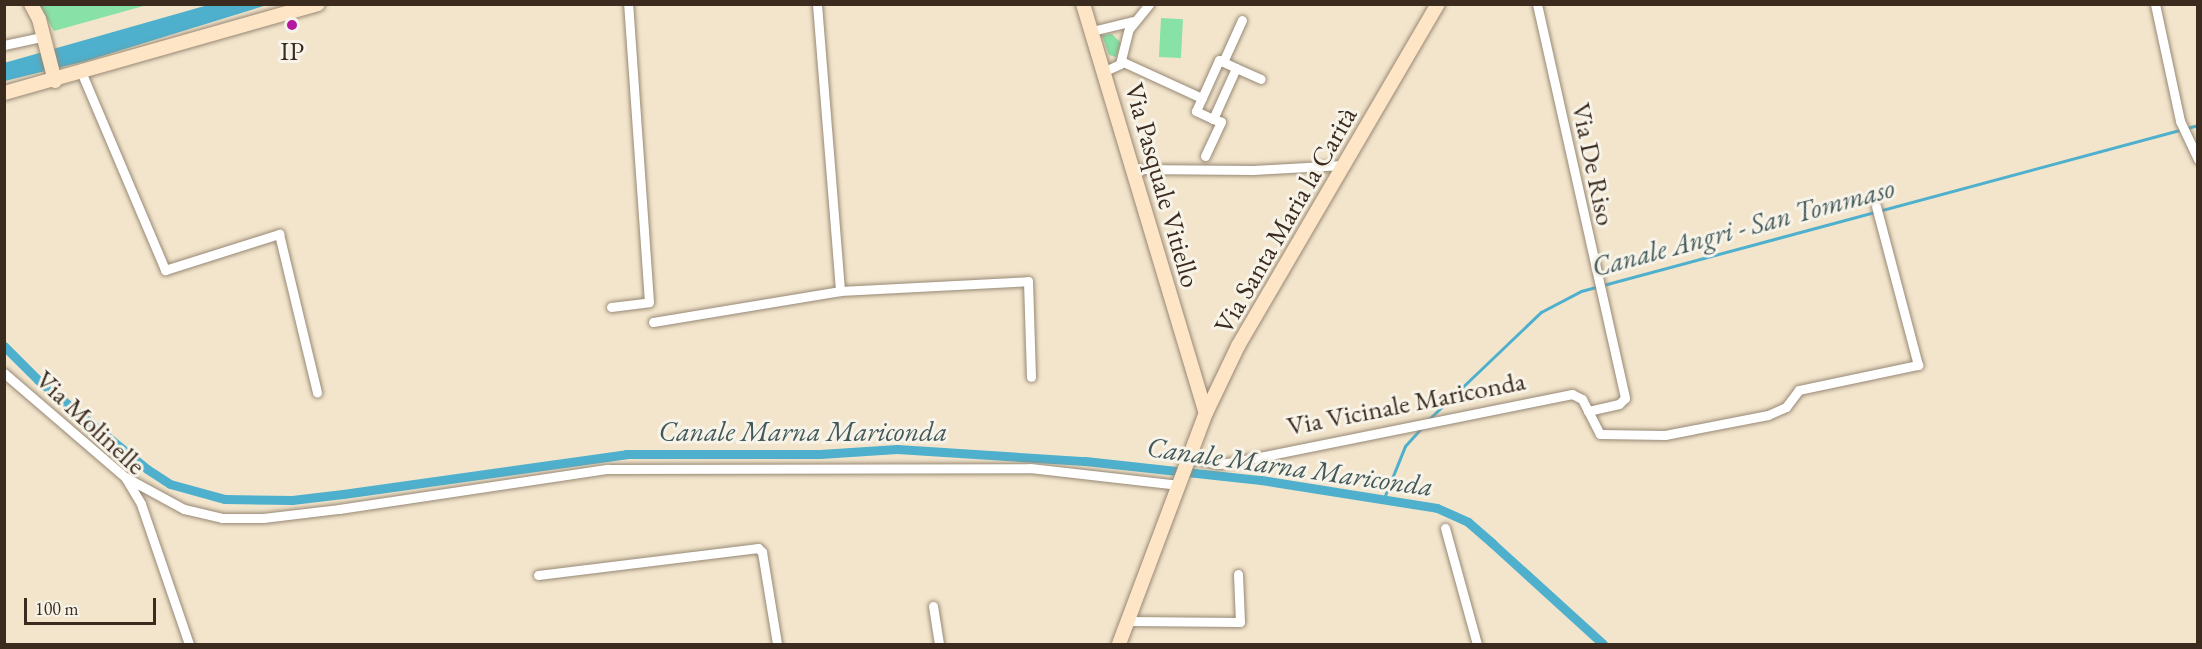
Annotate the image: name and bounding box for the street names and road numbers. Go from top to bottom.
street label: Via Pasquale Vitiello [1118,79,1208,291]
street label: Via De Riso [1565,100,1623,228]
street label: Via Santa Maria la Carità [1207,101,1363,339]
street label: Via Molinelle [29,363,153,481]
street label: Via Vicinale Mariconda [1284,364,1528,442]

